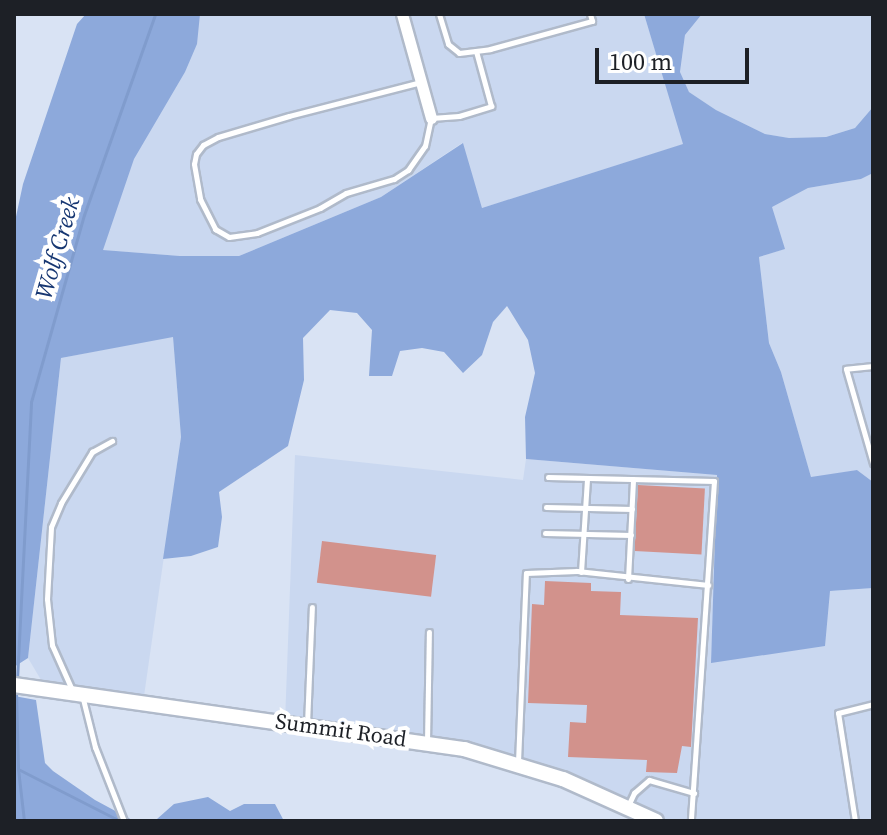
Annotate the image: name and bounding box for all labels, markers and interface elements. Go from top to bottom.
scale bar [599,32,753,82]
text: 100 m [609,45,672,78]
water label: Wolf Creek [29,194,85,302]
street label: Summit Road [274,708,408,752]

